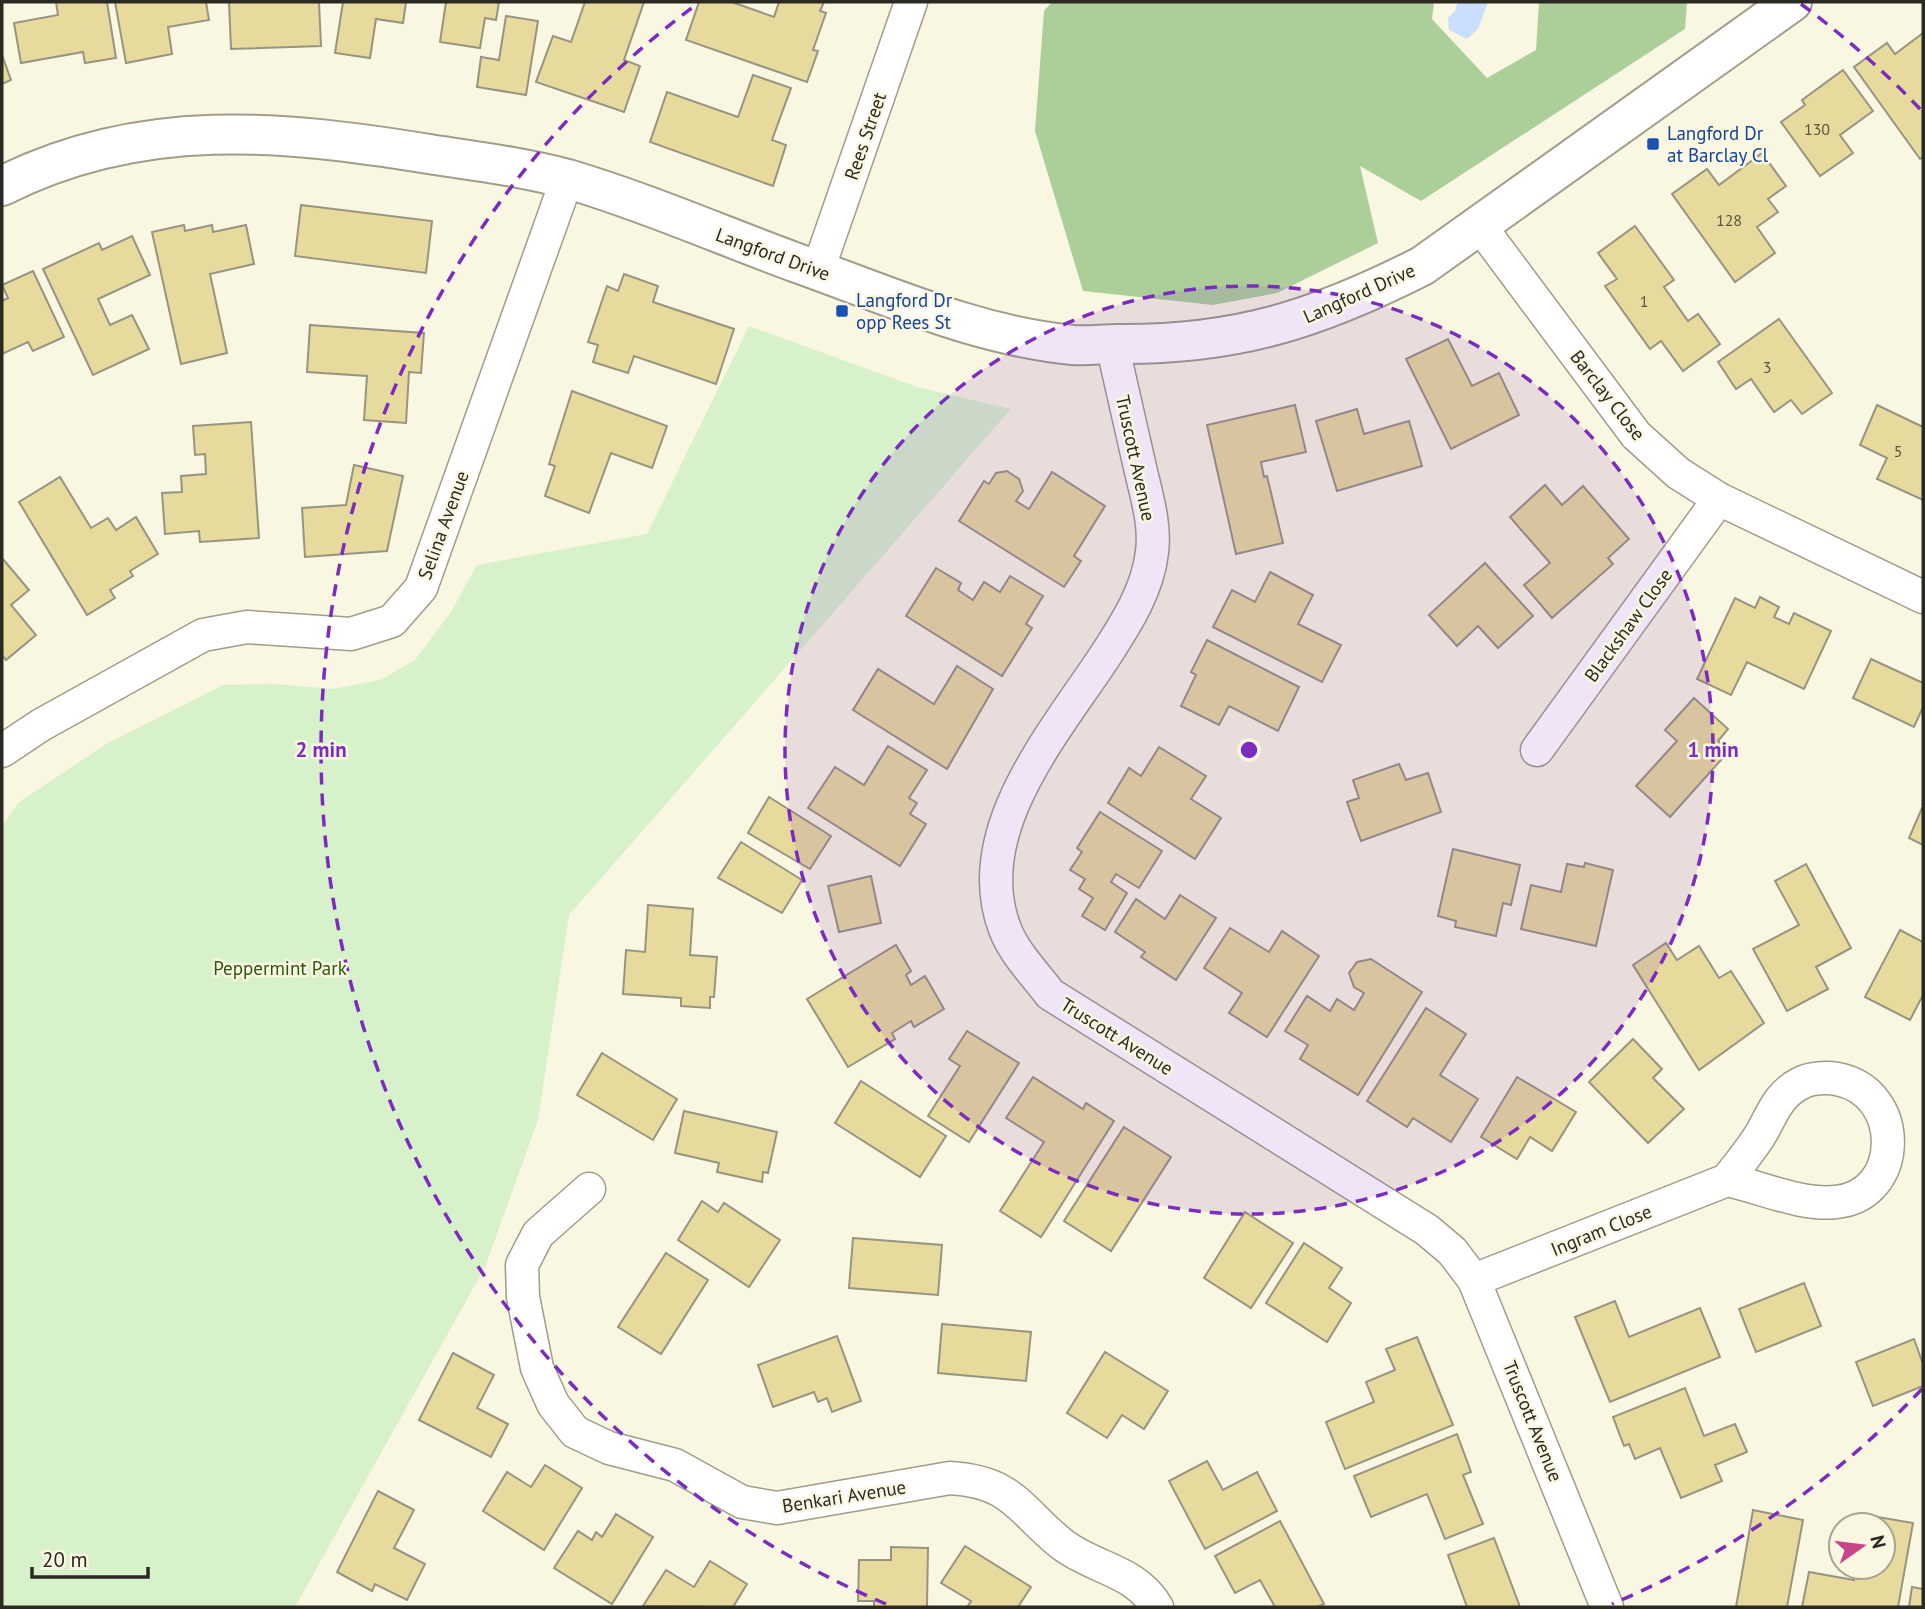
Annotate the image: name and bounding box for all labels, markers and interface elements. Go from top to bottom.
street label: Rees Street [839,89,891,183]
house number: 130 [1804,119,1830,139]
place label: Langford Dr at Barclay Cl [1667,121,1769,167]
marker: Langford Dr at Barclay Cl [1645,136,1661,152]
house number: 128 [1716,210,1742,230]
street label: Langford Drive [713,222,833,286]
street label: Langford Drive [1299,258,1419,328]
place label: Langford Dr opp Rees St [856,288,953,334]
house number: 1 [1640,291,1648,311]
marker: Langford Dr opp Rees St [834,303,850,319]
street label: Barclay Close [1565,345,1651,445]
house number: 3 [1763,357,1771,377]
street label: Truscott Avenue [1111,393,1161,523]
house number: 5 [1894,441,1902,461]
street label: Selina Avenue [412,467,474,583]
street label: Blackshaw Close [1579,564,1677,686]
text: 2 min [295,736,347,763]
text: 1 min [1687,736,1739,763]
centre of rings [1237,738,1261,762]
park label: Peppermint Park [213,956,347,980]
street label: Truscott Avenue [1056,992,1178,1080]
street label: Ingram Close [1547,1199,1655,1261]
street label: Truscott Avenue [1498,1357,1568,1485]
street label: Benkari Avenue [780,1474,908,1518]
north arrow [1827,1511,1897,1581]
text: N [1865,1533,1892,1551]
scale bar [32,1536,147,1580]
text: 20 m [42,1546,88,1573]

